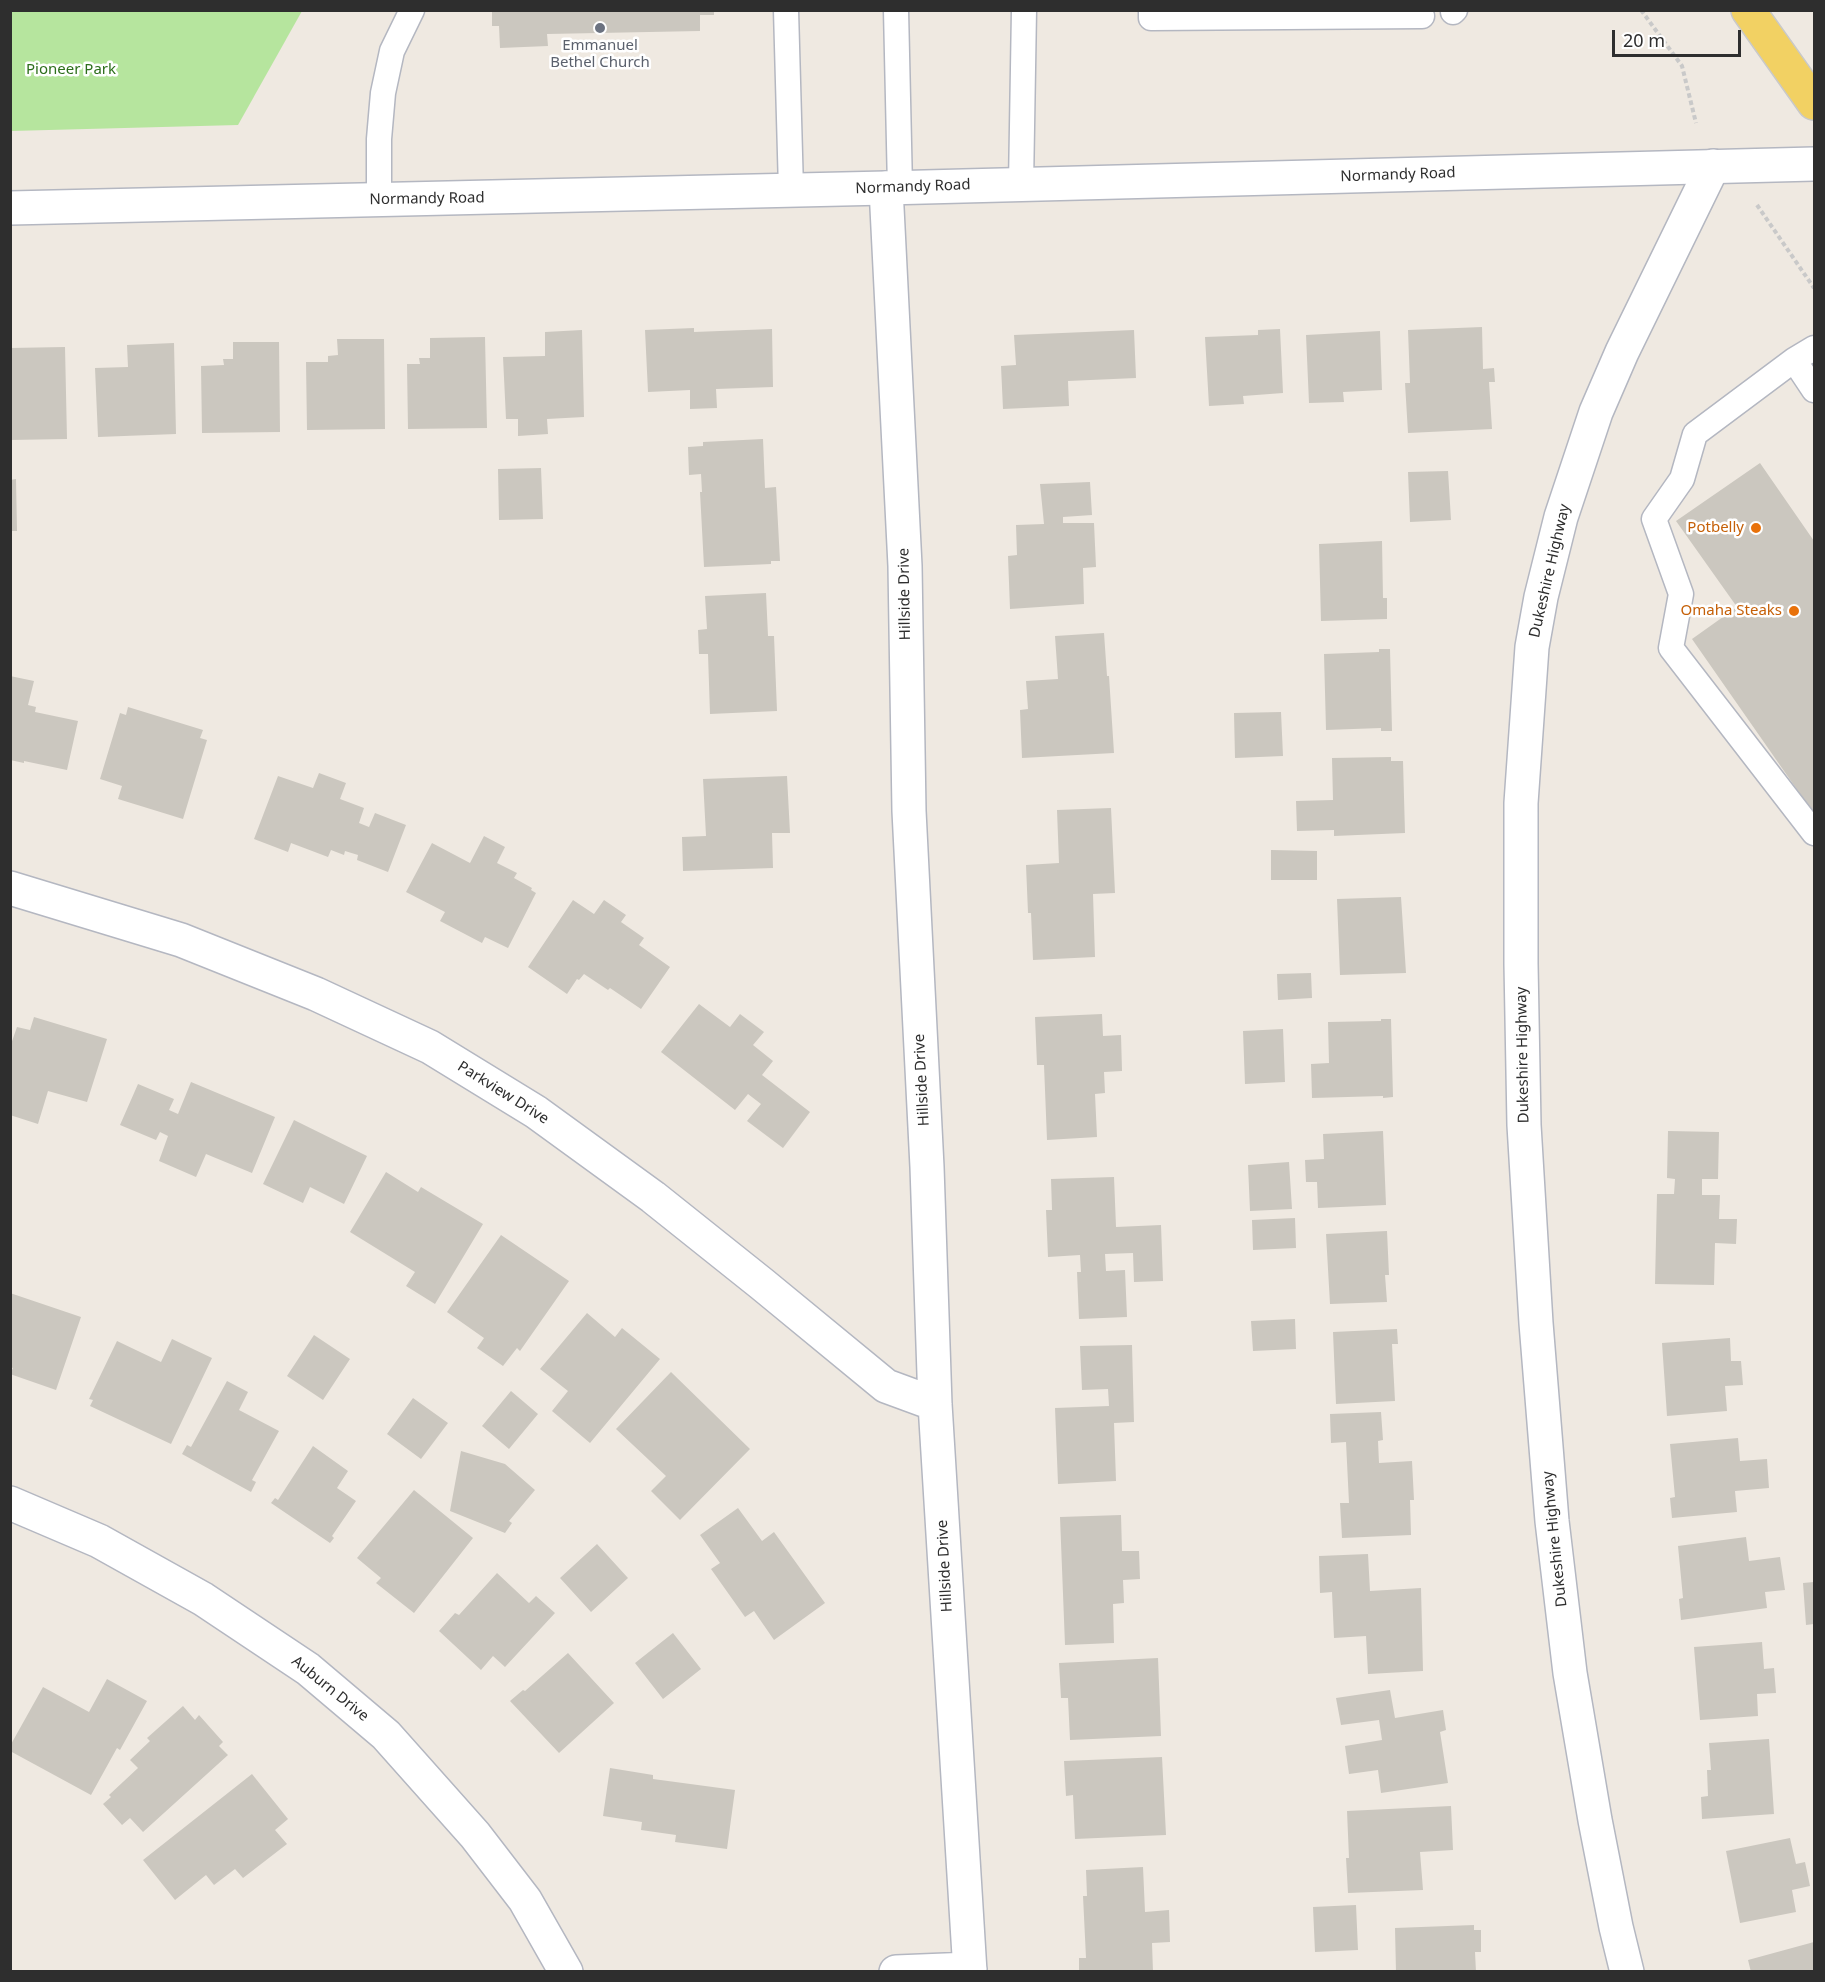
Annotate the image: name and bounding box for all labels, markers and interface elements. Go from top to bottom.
scale bar [1615,18,1744,56]
marker: Emmanuel Bethel Church [593,21,607,35]
text: 20 m [1623,28,1665,52]
place label: Emmanuel Bethel Church [550,37,650,72]
park label: Pioneer Park [26,61,116,79]
street label: Normandy Road [1340,164,1456,186]
street label: Normandy Road [855,176,971,198]
street label: Normandy Road [369,189,485,209]
street label: Dukeshire Highway [1526,502,1574,640]
place label: Potbelly [1687,519,1744,537]
marker: Potbelly [1749,521,1763,535]
street label: Hillside Drive [895,548,915,640]
place label: Omaha Steaks [1681,602,1782,620]
marker: Omaha Steaks [1787,604,1801,618]
street label: Dukeshire Highway [1513,987,1533,1123]
street label: Hillside Drive [911,1033,933,1127]
street label: Parkview Drive [454,1058,552,1128]
street label: Dukeshire Highway [1539,1470,1571,1608]
street label: Hillside Drive [934,1519,956,1613]
street label: Auburn Drive [288,1652,372,1726]

